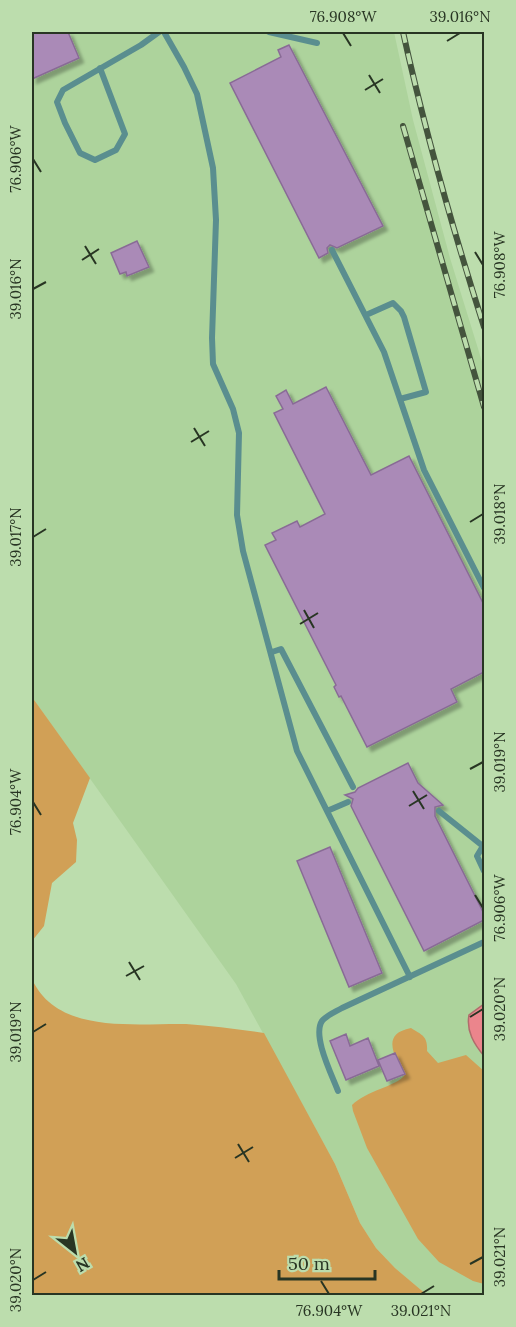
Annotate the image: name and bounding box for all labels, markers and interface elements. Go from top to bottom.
text: 76.908°W [310,7,377,26]
text: 39.016°N [429,7,491,26]
text: 76.906°W [6,124,25,192]
text: 76.908°W [490,231,509,298]
text: 39.016°N [6,258,25,320]
text: 39.018°N [490,484,509,544]
text: 39.017°N [6,507,25,567]
text: 39.019°N [490,731,509,793]
text: 76.904°W [6,768,25,835]
text: 76.906°W [490,873,509,941]
text: 39.020°N [490,977,509,1041]
text: 39.019°N [6,1001,25,1063]
north arrow [45,1222,105,1282]
text: 39.021°N [490,1227,509,1287]
scale bar [279,1243,375,1281]
text: 39.020°N [6,1248,25,1312]
text: 50 m [288,1252,330,1275]
text: N [72,1253,93,1277]
text: 76.904°W [296,1301,363,1320]
text: 39.021°N [391,1301,451,1320]

